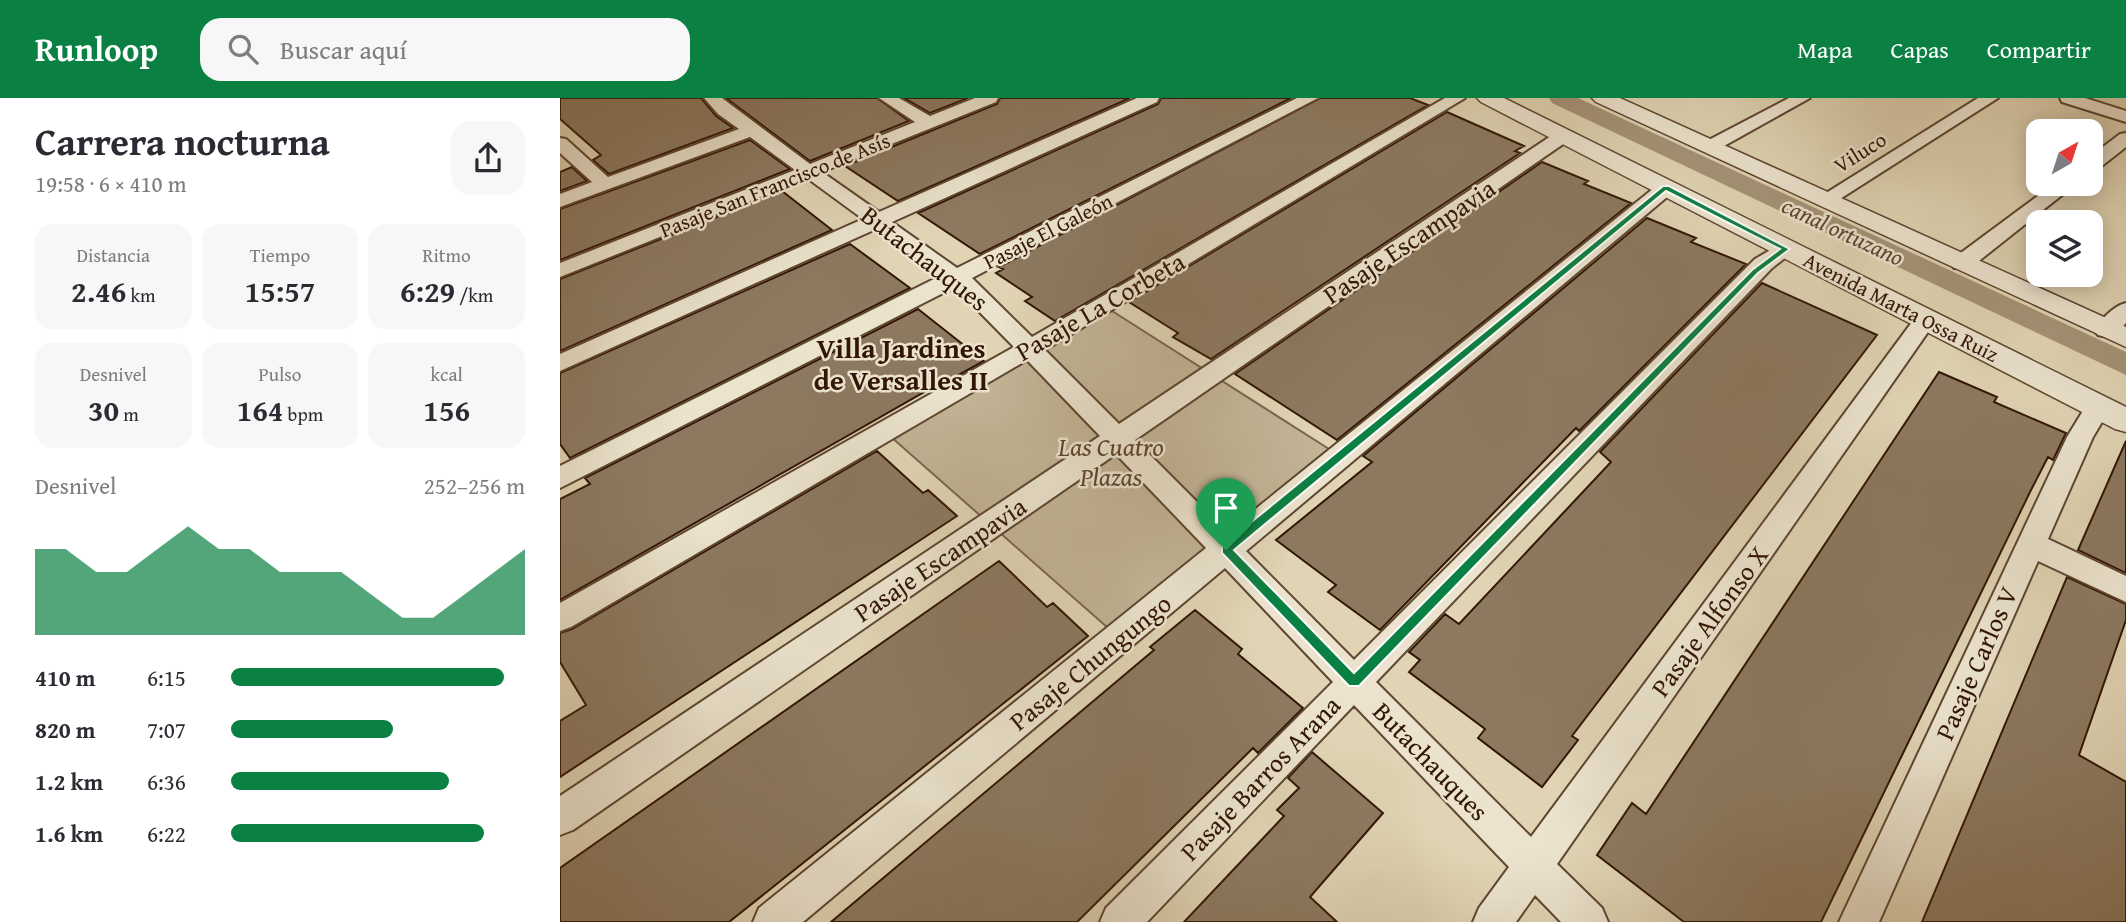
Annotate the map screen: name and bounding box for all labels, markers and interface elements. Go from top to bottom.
search box [200,18,690,81]
text: Runloop [35,25,158,73]
icon: search [224,30,262,68]
text: Buscar aquí [280,30,407,69]
text: Mapa [1797,32,1853,67]
text: Capas [1891,32,1949,67]
text: Compartir [1987,32,2091,67]
text: Carrera nocturna [35,113,330,169]
north arrow [2026,119,2104,196]
map controls [2026,119,2103,287]
button: share [451,121,525,195]
street label: Viluco [1828,124,1892,180]
street label: Pasaje San Francisco de Asís [655,125,895,245]
text: 19:58 · 6 × 410 m [35,167,187,200]
street label: Pasaje Escampavia [1315,168,1504,313]
street label: Pasaje El Galeón [978,185,1118,277]
water label: canal ortuzano [1777,188,1909,274]
street label: Butachauques [853,196,997,320]
button: layers [2026,210,2103,287]
text: Distancia [77,241,150,269]
text: Tiempo [250,241,310,269]
text: Ritmo [423,241,471,269]
street label: Pasaje La Corbeta [1008,241,1193,370]
street label: Avenida Marta Ossa Ruiz [1798,244,2004,370]
text: 2.46 [71,269,126,313]
text: 15:57 [245,269,315,313]
text: 6:29 [400,269,455,313]
text: km [126,281,156,309]
text: /km [455,281,493,309]
district label: Villa Jardines de Versalles II [814,327,988,400]
text: Desnivel [80,360,147,388]
text: Pulso [258,360,302,388]
text: kcal [430,360,463,388]
text: 30 [88,388,119,432]
text: 164 [237,388,283,432]
text: 156 [423,388,470,432]
text: m [119,400,139,428]
text: bpm [283,400,323,428]
park label: Las Cuatro Plazas [1057,427,1164,496]
text: Desnivel [35,469,116,502]
text: 252–256 m [424,469,525,502]
pin [1196,478,1256,550]
street label: Pasaje Escampavia [846,486,1035,631]
icon: arrive [1207,489,1245,527]
street label: Pasaje Alfonso X [1641,537,1777,705]
street label: Pasaje Carlos V [1925,580,2027,746]
street label: Pasaje Chungungo [1000,584,1180,740]
text: 410 m [35,661,96,694]
text: 6:15 [147,661,186,694]
street label: Pasaje Barros Arana [1171,686,1350,869]
street label: Butachauques [1364,693,1498,829]
text: 820 m [35,713,96,746]
text: 7:07 [147,713,186,746]
text: 1.2 km [35,765,103,798]
text: 6:36 [147,765,186,798]
text: 1.6 km [35,817,103,850]
text: 6:22 [147,817,186,850]

